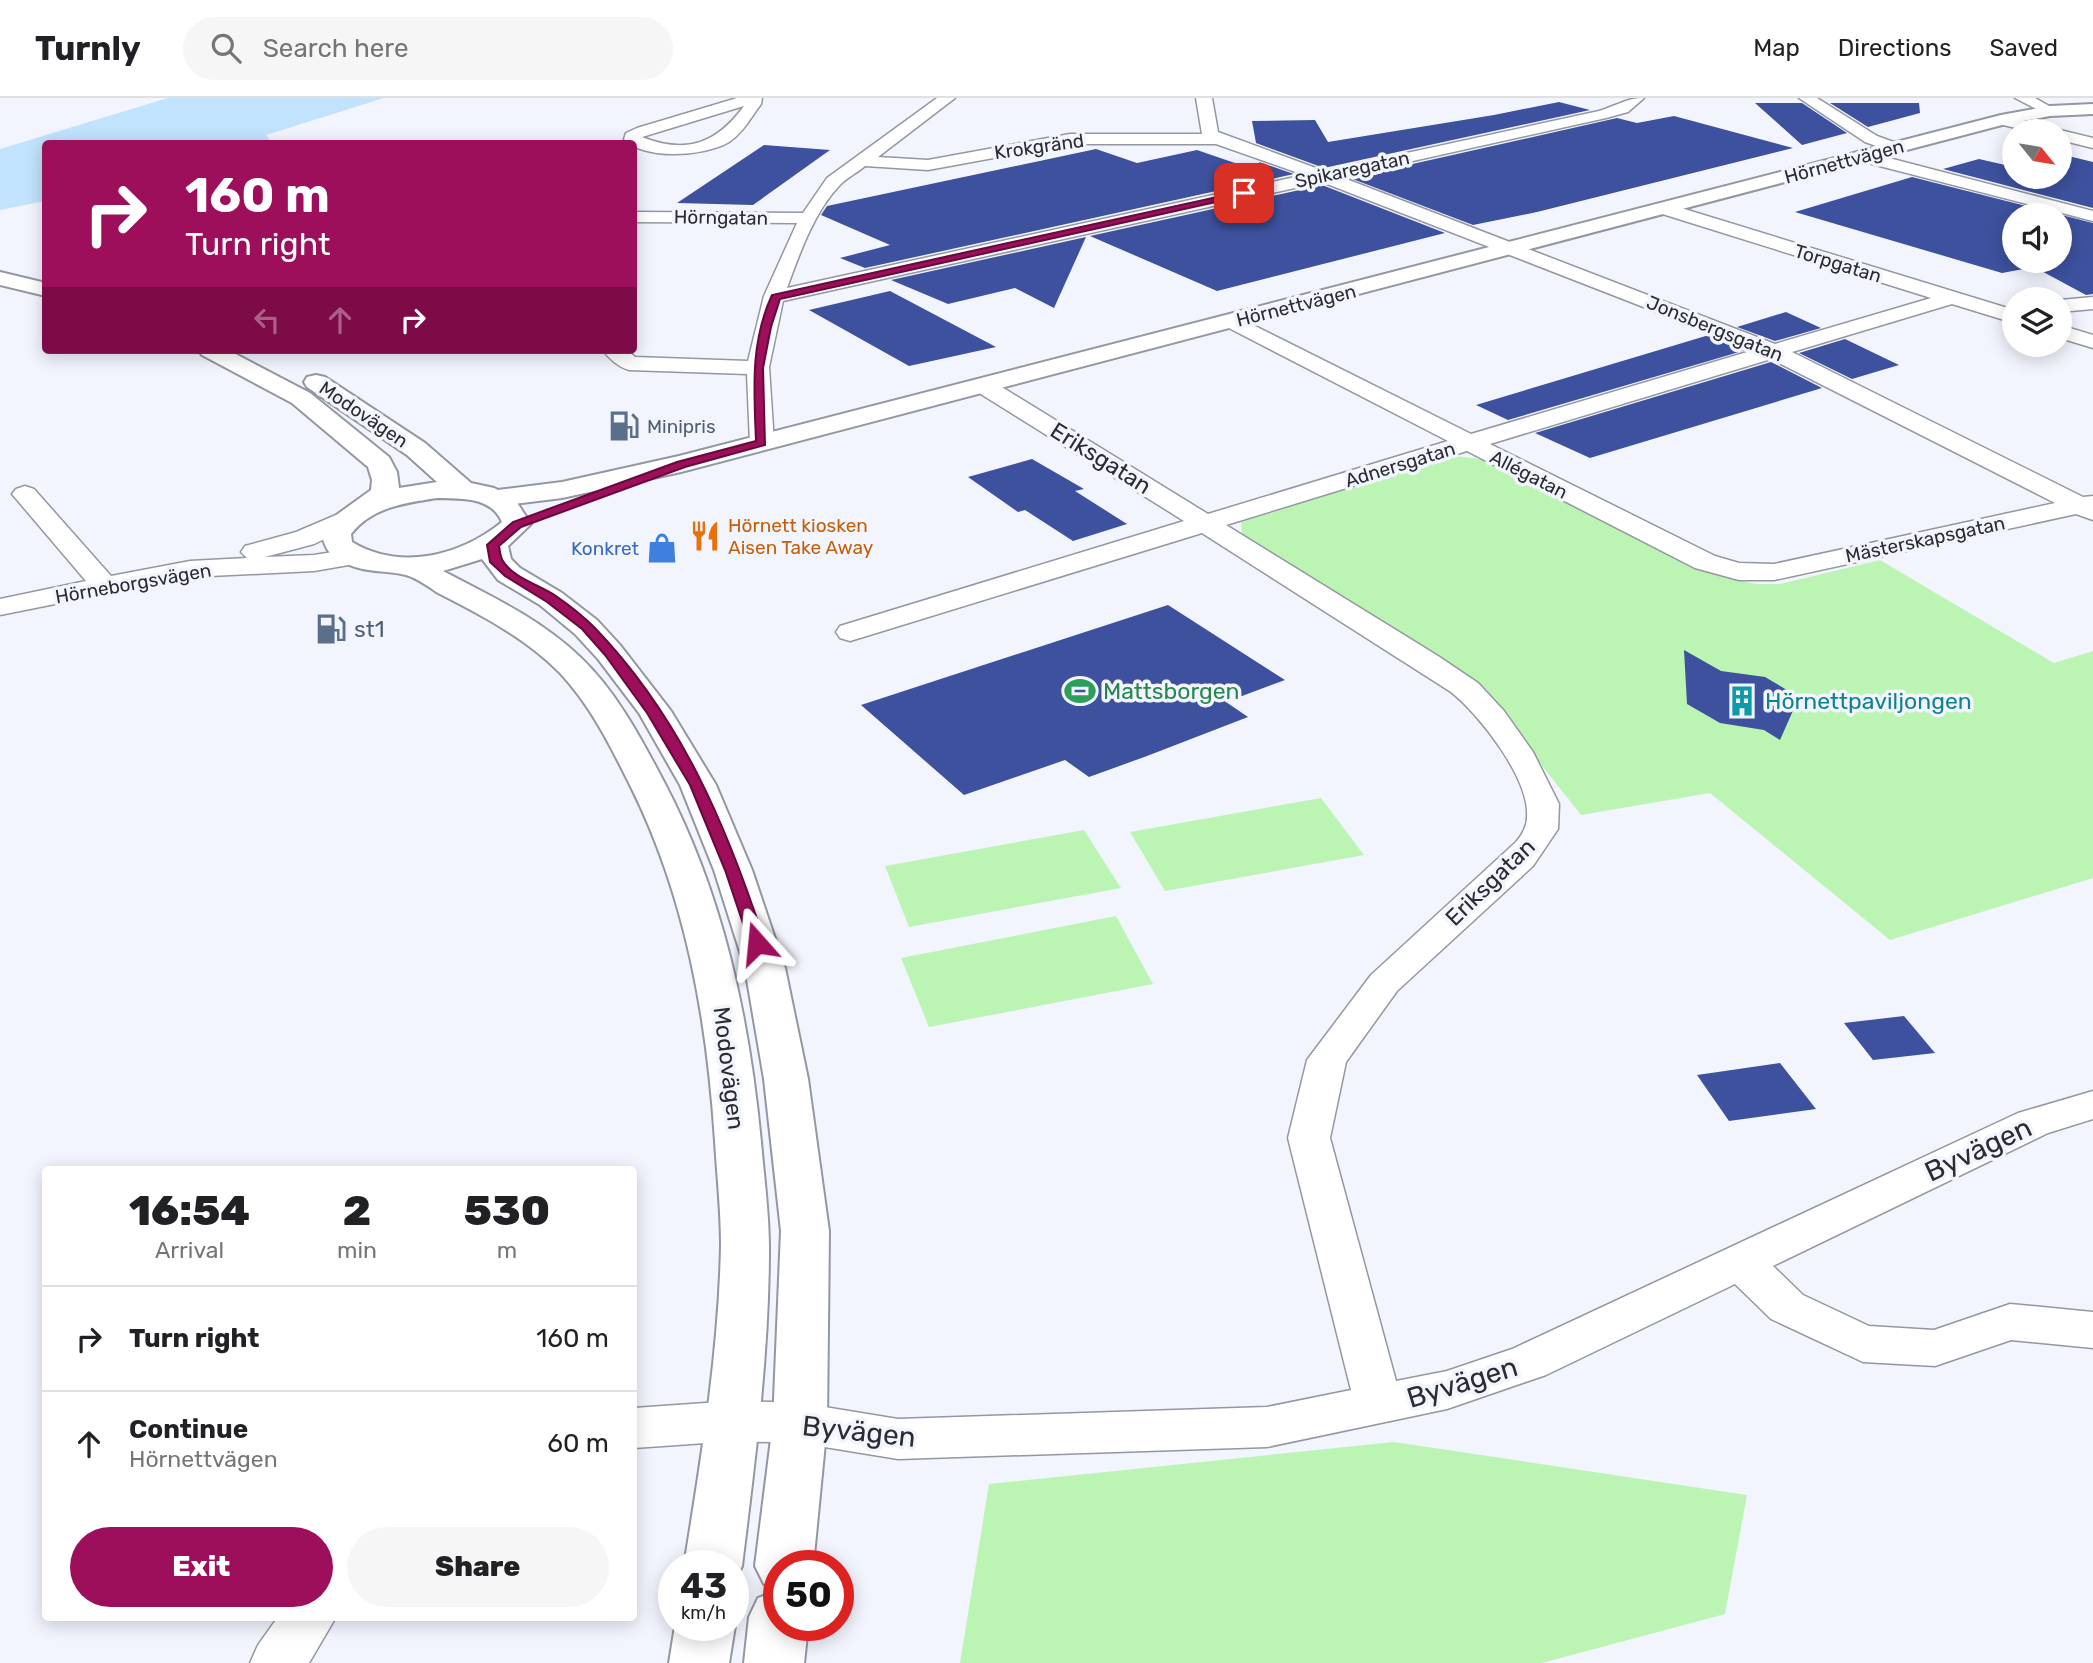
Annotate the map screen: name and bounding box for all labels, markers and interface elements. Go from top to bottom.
search box [183,17,673,80]
text: Turnly [35,29,141,68]
icon: search [207,29,245,67]
text: Search here [263,33,409,64]
text: Map [1753,34,1800,62]
text: Directions [1838,34,1951,62]
text: Saved [1989,34,2058,62]
north arrow [2002,119,2072,189]
map controls [2002,119,2072,357]
street label: Krokgränd [993,129,1085,164]
street label: Hörnettvägen [1782,134,1906,188]
street label: Spikaregatan [1293,146,1412,193]
pin [1214,163,1274,223]
text: 160 m [185,166,330,224]
icon: right [70,168,161,259]
icon: arrive [1225,174,1263,212]
button: sound [2002,203,2072,273]
street label: Hörngatan [674,205,768,230]
text: Turn right [185,225,330,263]
street label: Torpgatan [1792,239,1884,288]
street label: Hörnettvägen [1234,279,1358,331]
button: layers [2002,287,2072,357]
street label: Jonsbergsgatan [1643,291,1786,366]
icon: left [248,301,286,339]
icon: ahead [321,301,359,339]
icon: right [394,301,432,339]
street label: Modovägen [315,376,412,452]
fuel station icon: Minipris [607,409,641,443]
place label: Minipris [647,415,716,438]
street label: Eriksgatan [1045,416,1157,500]
street label: Adnersgatan [1342,437,1458,492]
street label: Allégatan [1486,445,1571,504]
street label: Mästerskapsgatan [1843,511,2007,568]
place label: Hörnett kiosken Aisen Take Away [728,514,873,559]
restaurant icon: Hörnett kiosken Aisen Take Away [688,519,722,553]
shop icon: Konkret [645,531,679,565]
place label: Konkret [571,537,640,560]
street label: Hörneborgsvägen [53,558,213,609]
fuel station icon: st1 [314,612,348,646]
place label: st1 [354,615,385,643]
sports icon: Mattsborgen [1063,674,1097,708]
place label: Mattsborgen [1103,677,1240,705]
building icon: Hörnettpaviljongen [1725,684,1759,718]
place label: Hörnettpaviljongen [1765,687,1972,715]
street label: Eriksgatan [1439,832,1541,932]
position arrow [720,906,794,980]
street label: Modovägen [708,1005,750,1131]
street label: Byvägen [1920,1110,2037,1188]
text: 16:54 [129,1186,250,1236]
text: 2 [343,1186,371,1236]
text: 530 [464,1186,550,1236]
text: Arrival [155,1236,224,1264]
text: min [337,1236,377,1264]
text: m [497,1236,517,1264]
icon: right [70,1320,108,1358]
text: Turn right [129,1323,259,1354]
text: 160 m [536,1323,609,1354]
street label: Byvägen [1403,1350,1521,1415]
street label: Byvägen [801,1409,917,1454]
text: Continue [129,1414,248,1445]
icon: ahead [70,1425,108,1463]
text: 60 m [547,1428,609,1459]
text: Hörnettvägen [129,1445,278,1473]
button: Exit [70,1527,333,1607]
button: Share [347,1527,609,1607]
speed limit sign: 50 [763,1550,854,1641]
text: 43 [680,1565,727,1607]
text: km/h [681,1602,726,1624]

